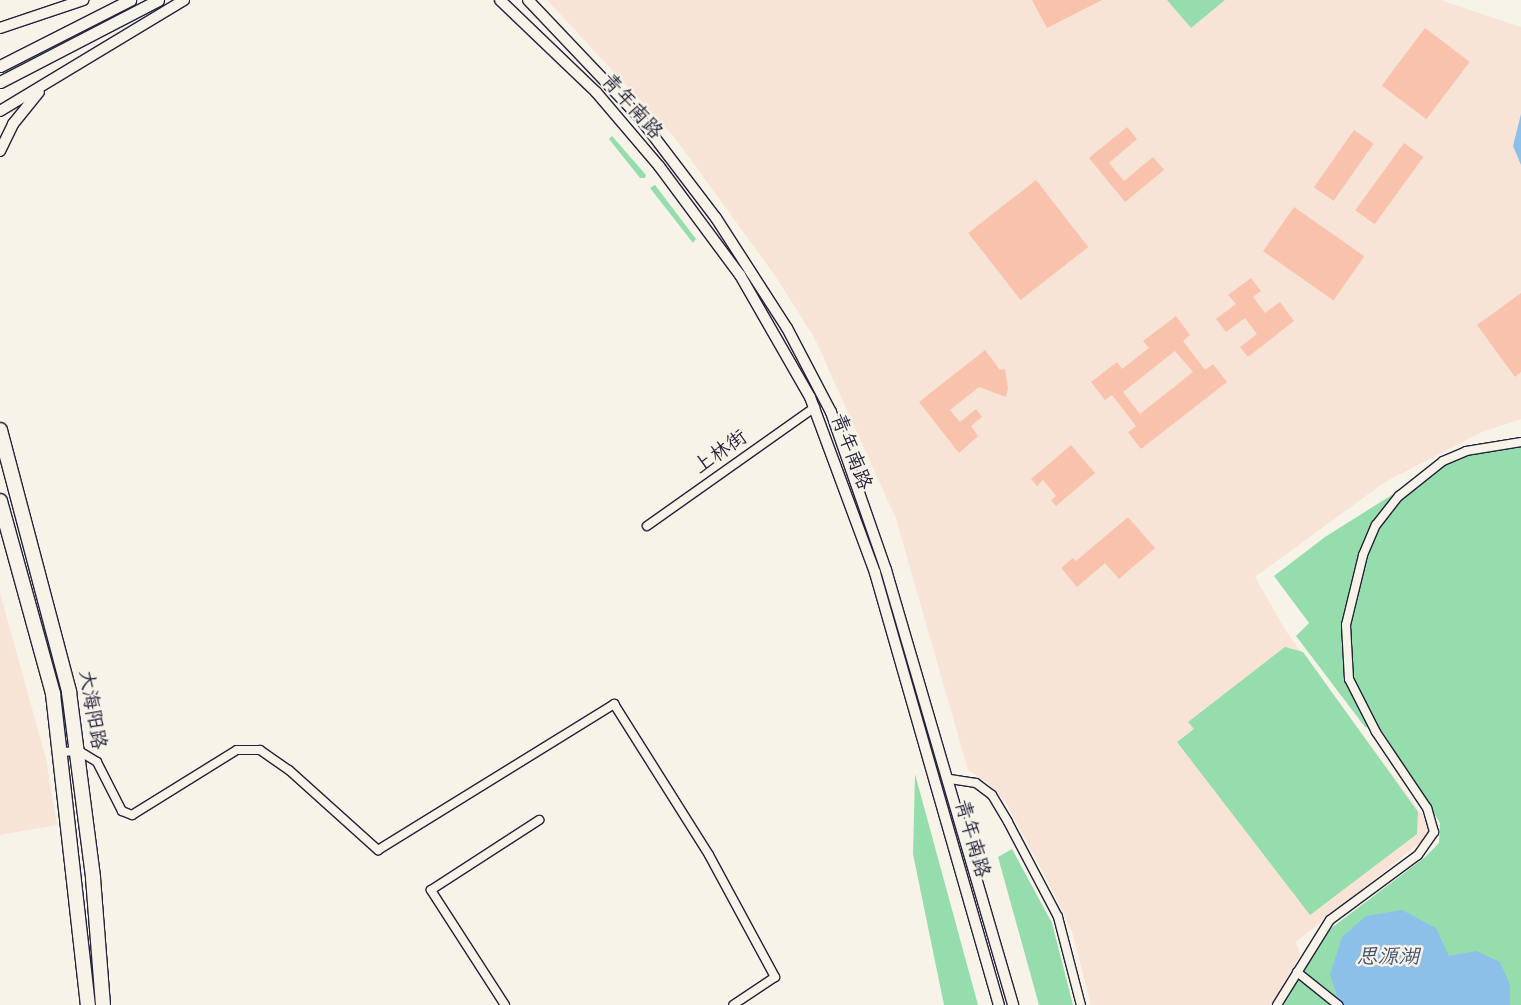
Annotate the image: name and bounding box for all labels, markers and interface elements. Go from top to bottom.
street label: 青年南路 [595,69,667,145]
street label: 青年南路 [824,410,876,494]
street label: 上林街 [690,426,752,480]
street label: 大海阳路 [72,669,110,751]
street label: 青年南路 [948,797,994,881]
water label: 思源湖 [1357,945,1419,971]

